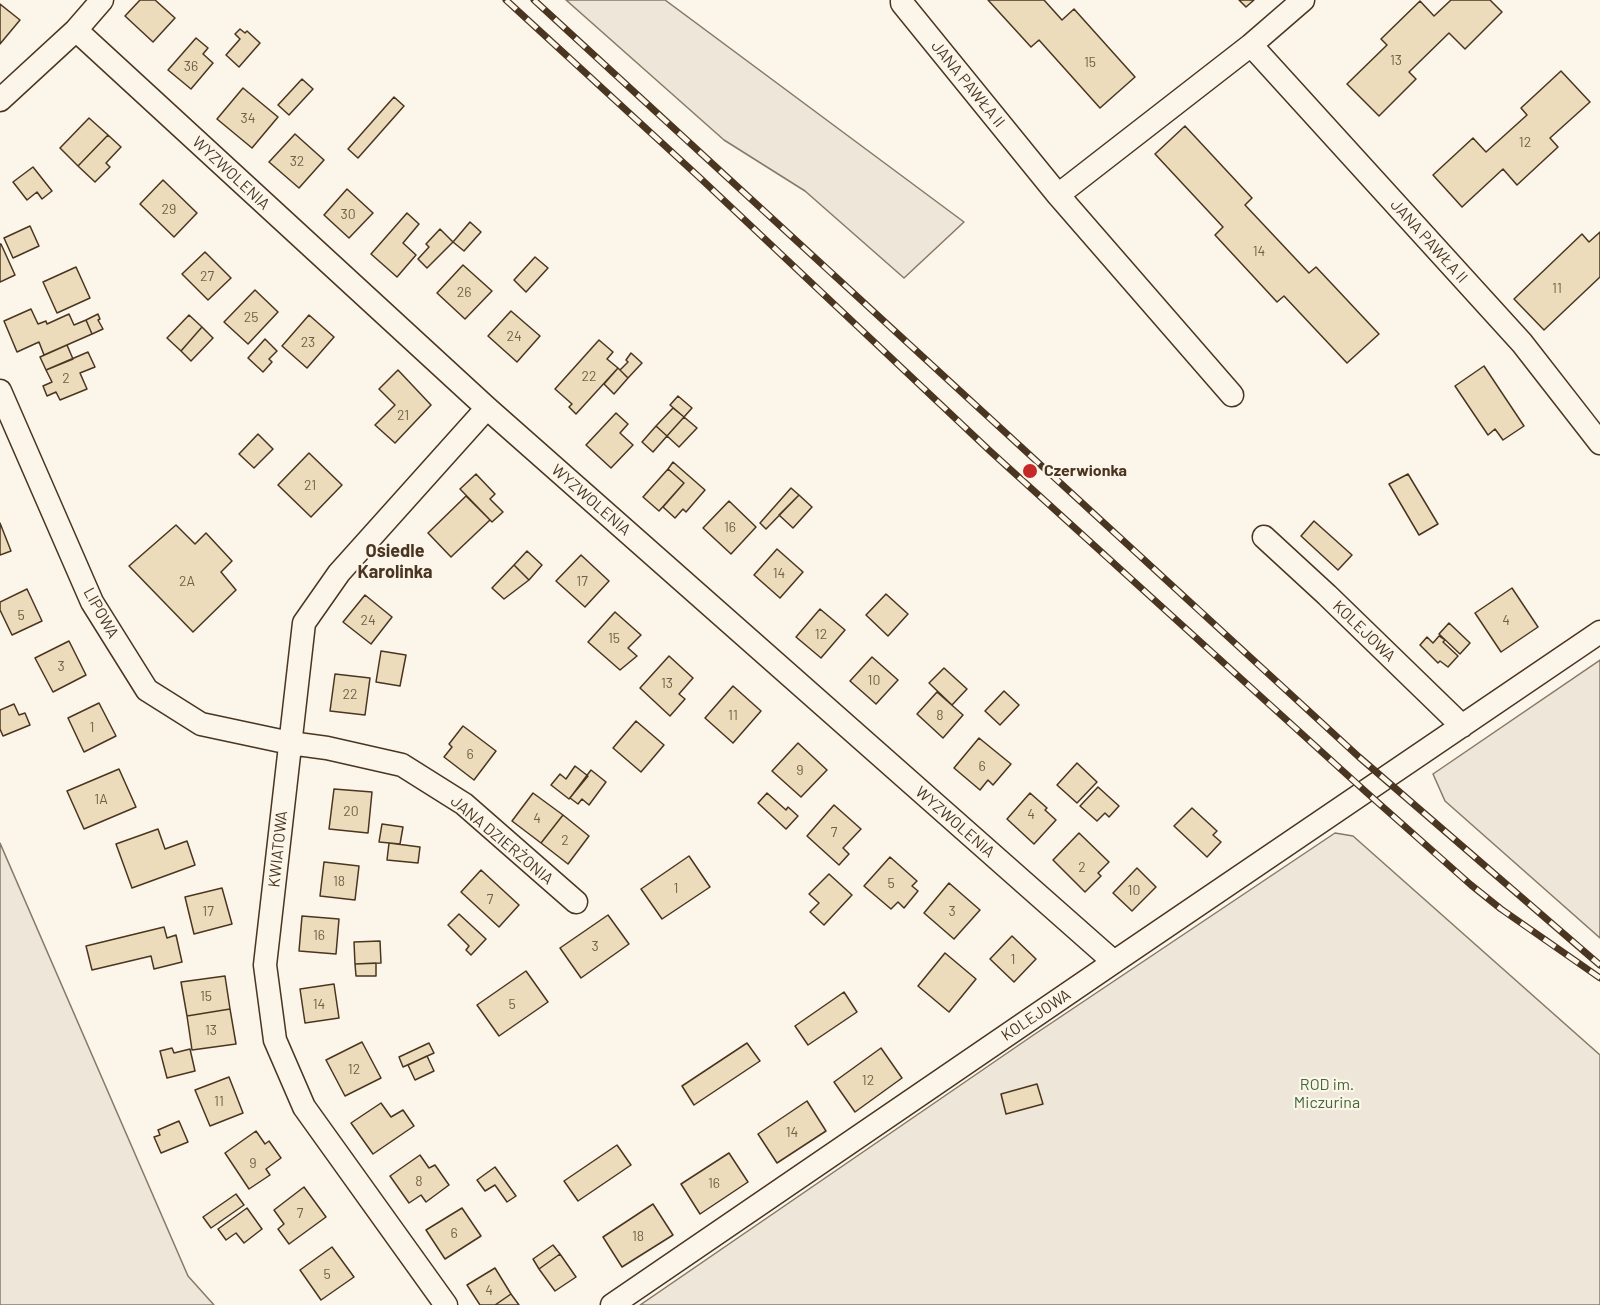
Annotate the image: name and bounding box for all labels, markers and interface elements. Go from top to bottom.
street label: JANA PAWŁA II [927,37,1009,131]
house number: 13 [1390,52,1402,68]
house number: 15 [1084,54,1096,70]
house number: 36 [184,58,198,74]
house number: 34 [241,110,255,126]
street label: WYZWOLENIA [188,132,274,214]
house number: 12 [1519,134,1531,150]
house number: 32 [290,153,304,169]
street label: JANA PAWŁA II [1386,195,1472,287]
house number: 29 [162,201,176,217]
house number: 30 [340,206,356,222]
house number: 14 [1253,243,1265,259]
house number: 27 [200,268,214,284]
house number: 11 [1552,280,1562,296]
house number: 26 [457,284,471,300]
house number: 25 [244,309,258,325]
house number: 24 [506,328,522,344]
house number: 23 [301,334,315,350]
house number: 22 [581,368,597,384]
house number: 2 [62,370,70,386]
house number: 21 [397,407,409,423]
street label: WYZWOLENIA [547,460,635,540]
place label: Czerwionka [1044,461,1127,481]
marker: Czerwionka [1021,462,1039,480]
house number: 21 [304,477,316,493]
house number: 16 [724,519,736,535]
district label: Osiedle Karolinka [358,540,432,582]
house number: 14 [773,565,785,581]
house number: 2A [179,573,195,589]
house number: 17 [576,573,588,589]
street label: LIPOWA [79,584,123,642]
street label: KOLEJOWA [1329,597,1399,665]
house number: 5 [17,607,25,623]
house number: 24 [360,612,376,628]
house number: 4 [1502,612,1510,628]
house number: 12 [815,626,827,642]
house number: 15 [608,630,620,646]
house number: 3 [57,658,65,674]
house number: 10 [868,672,880,688]
house number: 13 [661,675,673,691]
house number: 22 [342,686,358,702]
house number: 11 [728,707,738,723]
house number: 8 [936,707,944,723]
house number: 1 [90,719,94,735]
house number: 6 [466,746,474,762]
house number: 6 [978,758,986,774]
house number: 9 [796,762,804,778]
street label: WYZWOLENIA [911,782,999,862]
house number: 1A [94,791,108,807]
street label: JANA DZIERŻONIA [447,791,557,889]
house number: 20 [343,803,359,819]
house number: 4 [1027,806,1035,822]
street label: KWIATOWA [264,810,292,888]
house number: 4 [533,810,541,826]
house number: 7 [831,824,837,840]
house number: 2 [561,832,569,848]
house number: 2 [1078,859,1086,875]
house number: 18 [333,873,345,889]
house number: 5 [887,875,895,891]
house number: 1 [674,880,678,896]
house number: 10 [1128,882,1140,898]
house number: 7 [487,891,493,907]
house number: 17 [202,903,214,919]
house number: 3 [948,903,956,919]
house number: 16 [313,927,325,943]
house number: 3 [591,938,599,954]
house number: 1 [1011,951,1015,967]
street label: KOLEJOWA [998,985,1074,1045]
house number: 15 [200,988,212,1004]
house number: 14 [313,996,325,1012]
house number: 5 [508,996,516,1012]
house number: 13 [205,1022,217,1038]
house number: 12 [348,1061,360,1077]
house number: 12 [862,1072,874,1088]
park label: ROD im. Miczurina [1294,1075,1360,1113]
house number: 11 [214,1093,224,1109]
house number: 14 [786,1124,798,1140]
house number: 9 [249,1155,257,1171]
house number: 8 [415,1173,423,1189]
house number: 16 [708,1175,720,1191]
house number: 7 [297,1205,303,1221]
house number: 6 [450,1225,458,1241]
house number: 18 [632,1228,644,1244]
house number: 5 [323,1266,331,1282]
house number: 4 [485,1282,493,1298]

